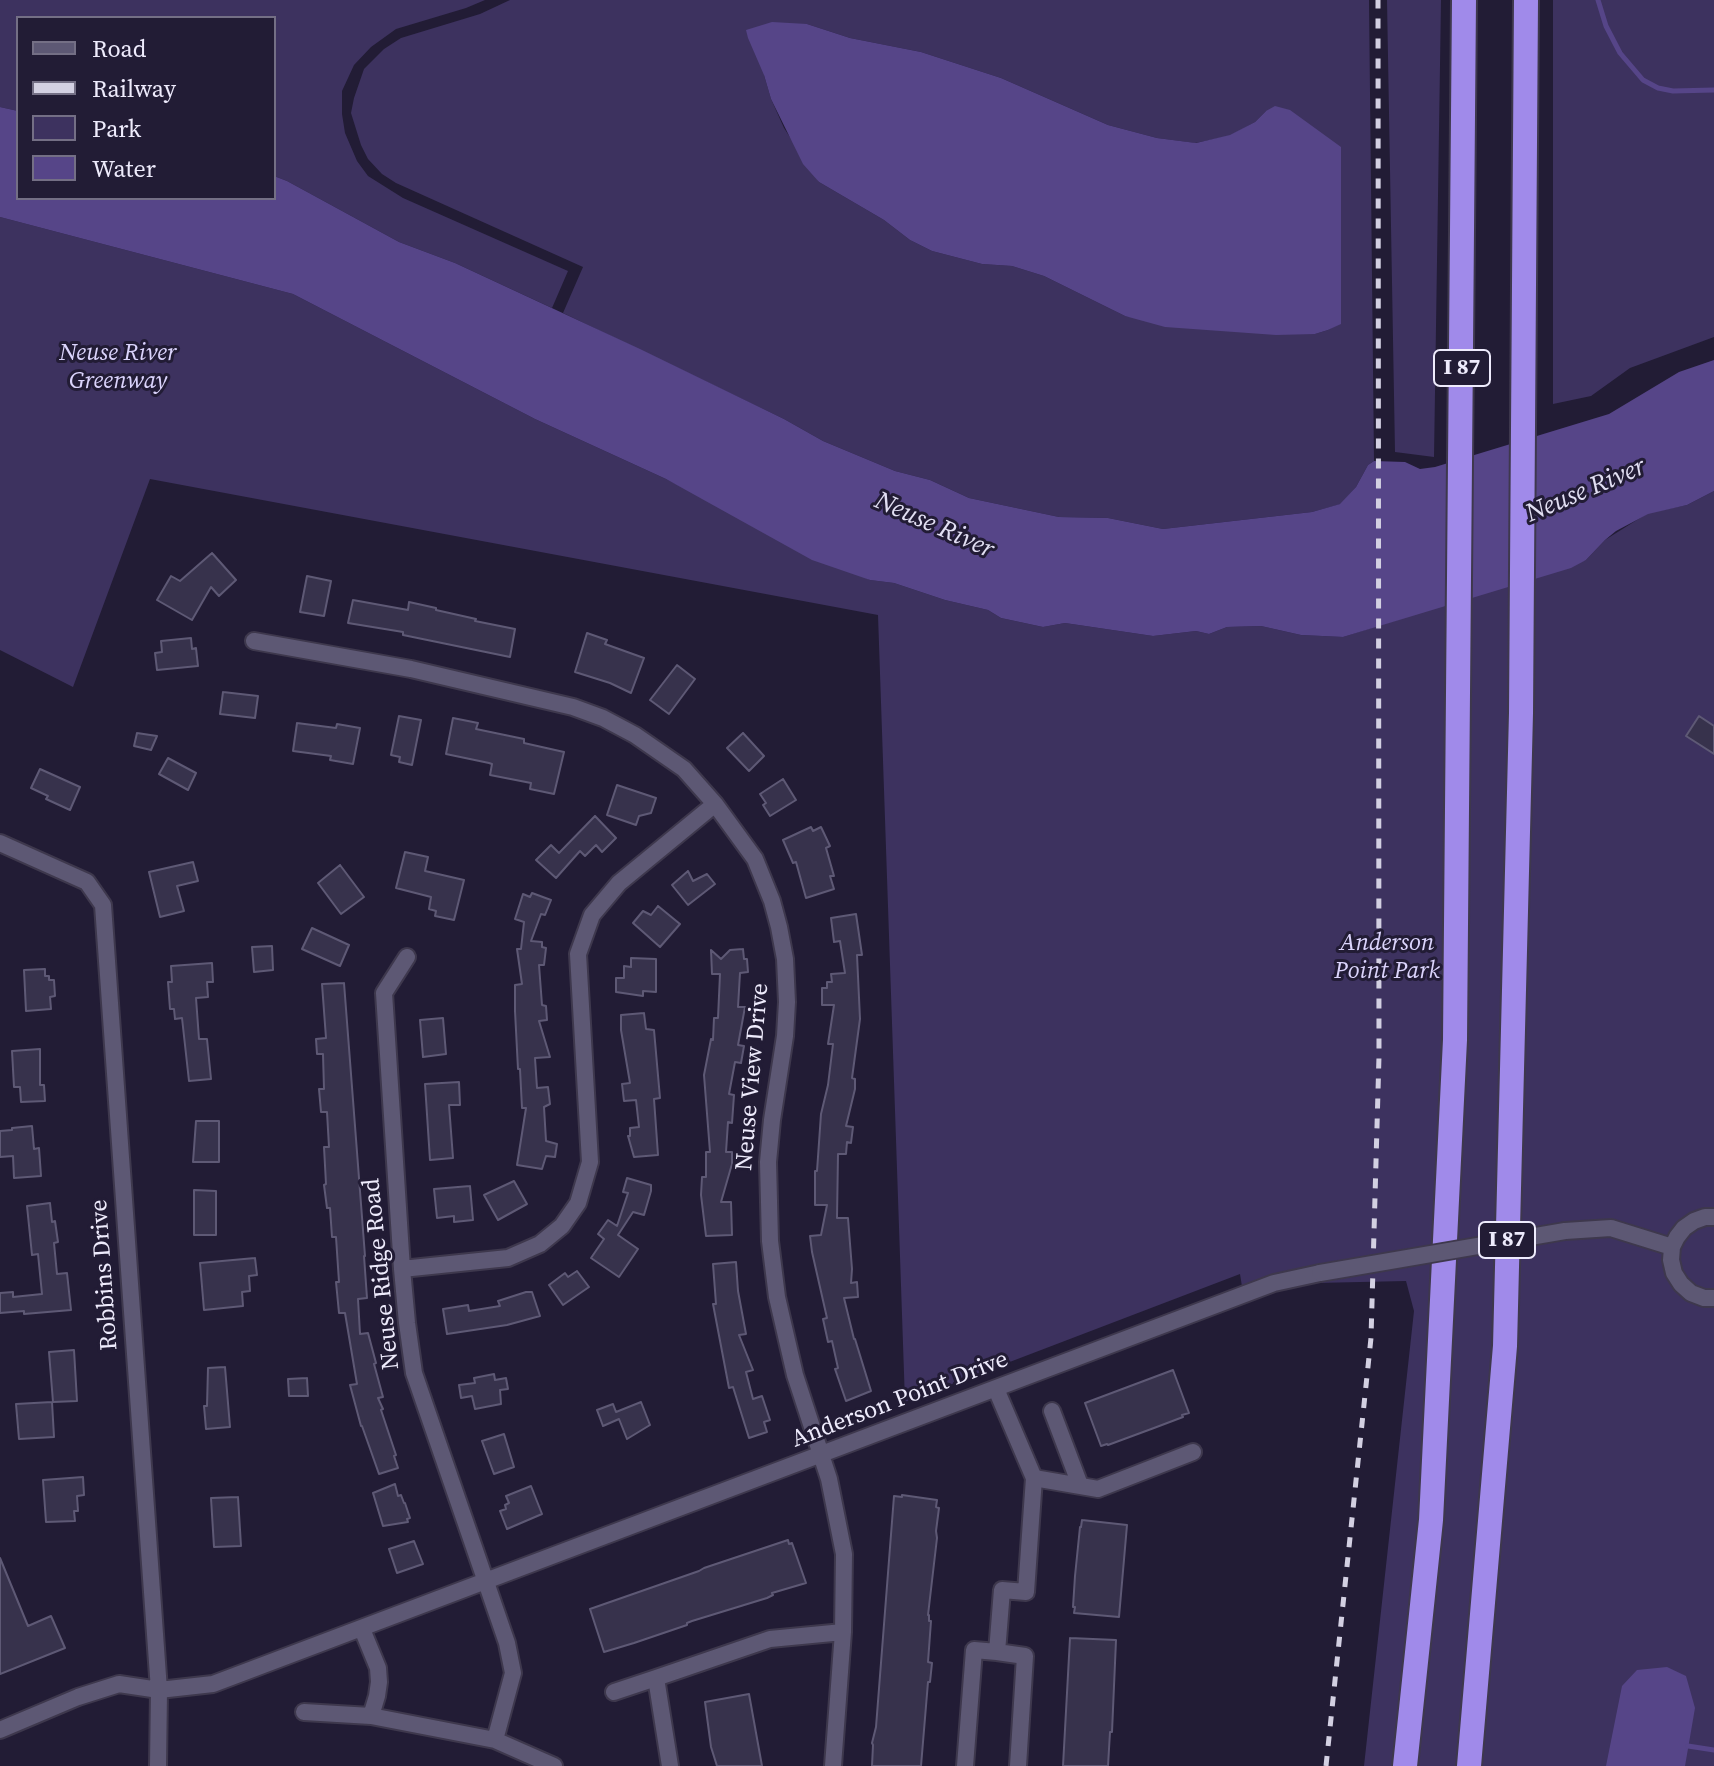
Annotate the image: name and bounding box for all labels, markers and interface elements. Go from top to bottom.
legend [16,16,276,200]
text: Road [92,32,146,65]
text: Railway [92,72,176,105]
text: Park [92,112,141,145]
text: Water [92,152,156,185]
park label: Neuse River Greenway [59,340,177,396]
road number: I 87 [1434,350,1490,386]
water label: Neuse River [1521,452,1651,530]
water label: Neuse River [870,486,998,566]
park label: Anderson Point Park [1334,930,1440,986]
street label: Neuse View Drive [730,982,776,1172]
street label: Neuse Ridge Road [358,1177,406,1371]
street label: Robbins Drive [85,1199,125,1351]
road number: I 87 [1479,1222,1535,1258]
street label: Anderson Point Drive [788,1345,1012,1455]

